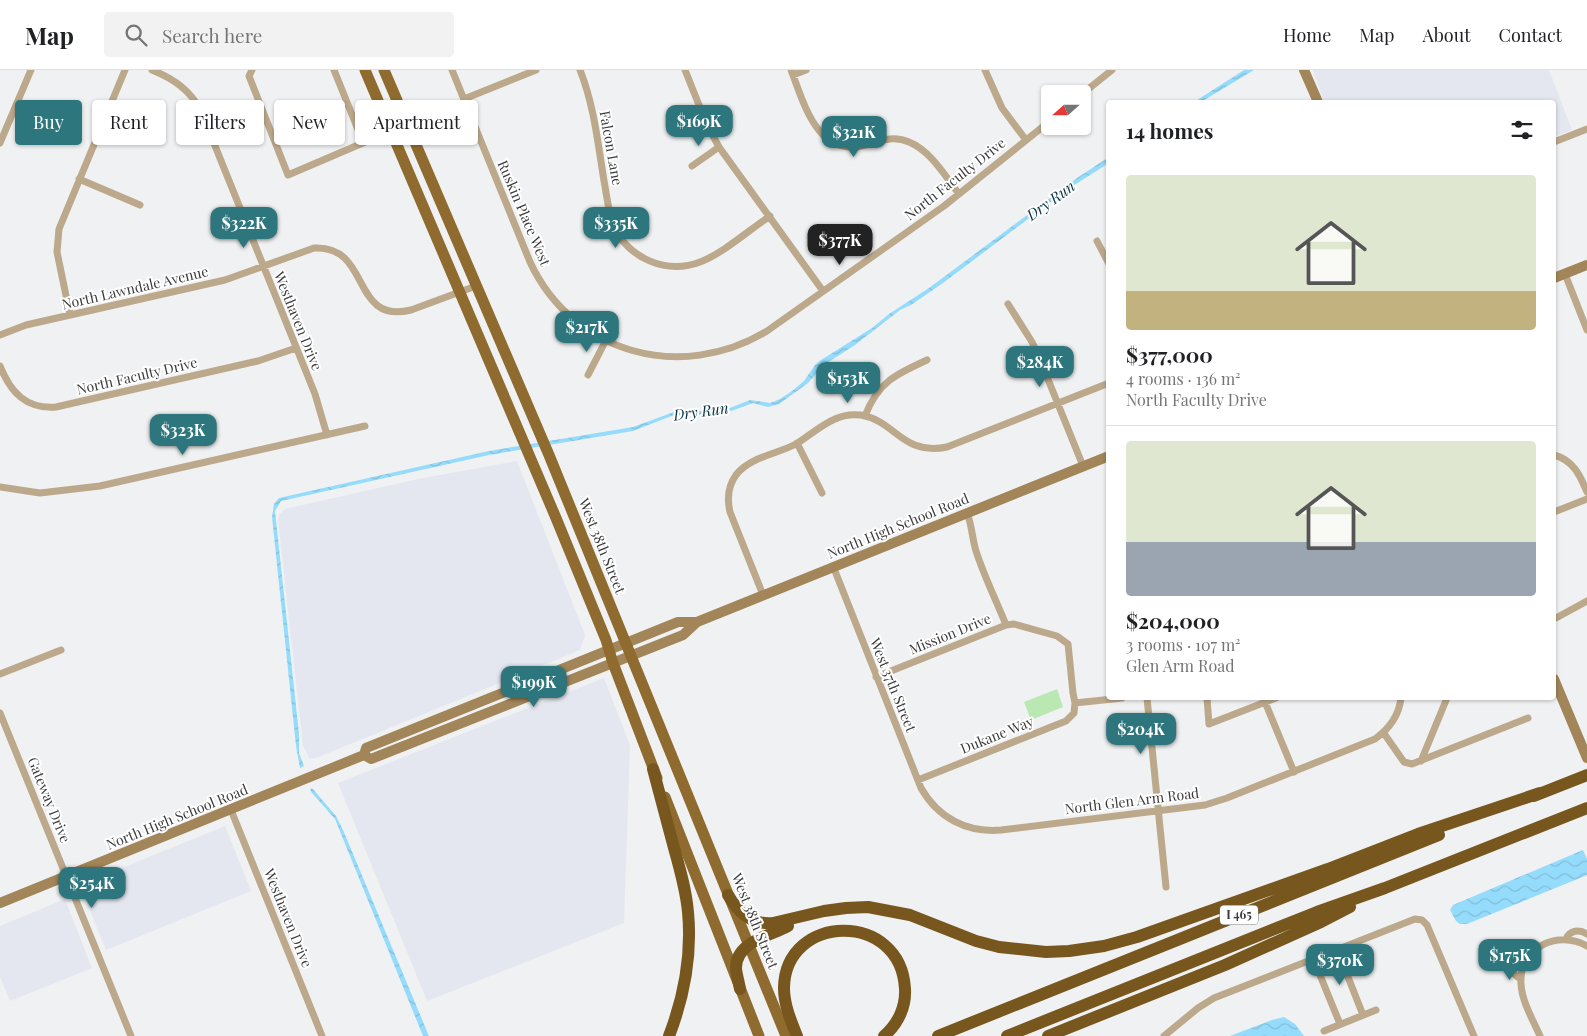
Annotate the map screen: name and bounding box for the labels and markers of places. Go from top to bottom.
pin: $169K [664,104,734,147]
pin: $321K [819,116,889,158]
pin: $322K [209,206,279,249]
pin: $335K [581,206,651,249]
pin: $377K [805,224,875,266]
pin: $217K [552,310,622,353]
pin: $284K [1005,346,1075,388]
pin: $153K [813,362,883,404]
pin: $323K [148,414,218,456]
pin: $199K [499,666,569,708]
pin: $204K [1106,712,1176,755]
pin: $254K [57,866,127,909]
pin: $175K [1475,938,1545,981]
pin: $370K [1305,944,1375,986]

